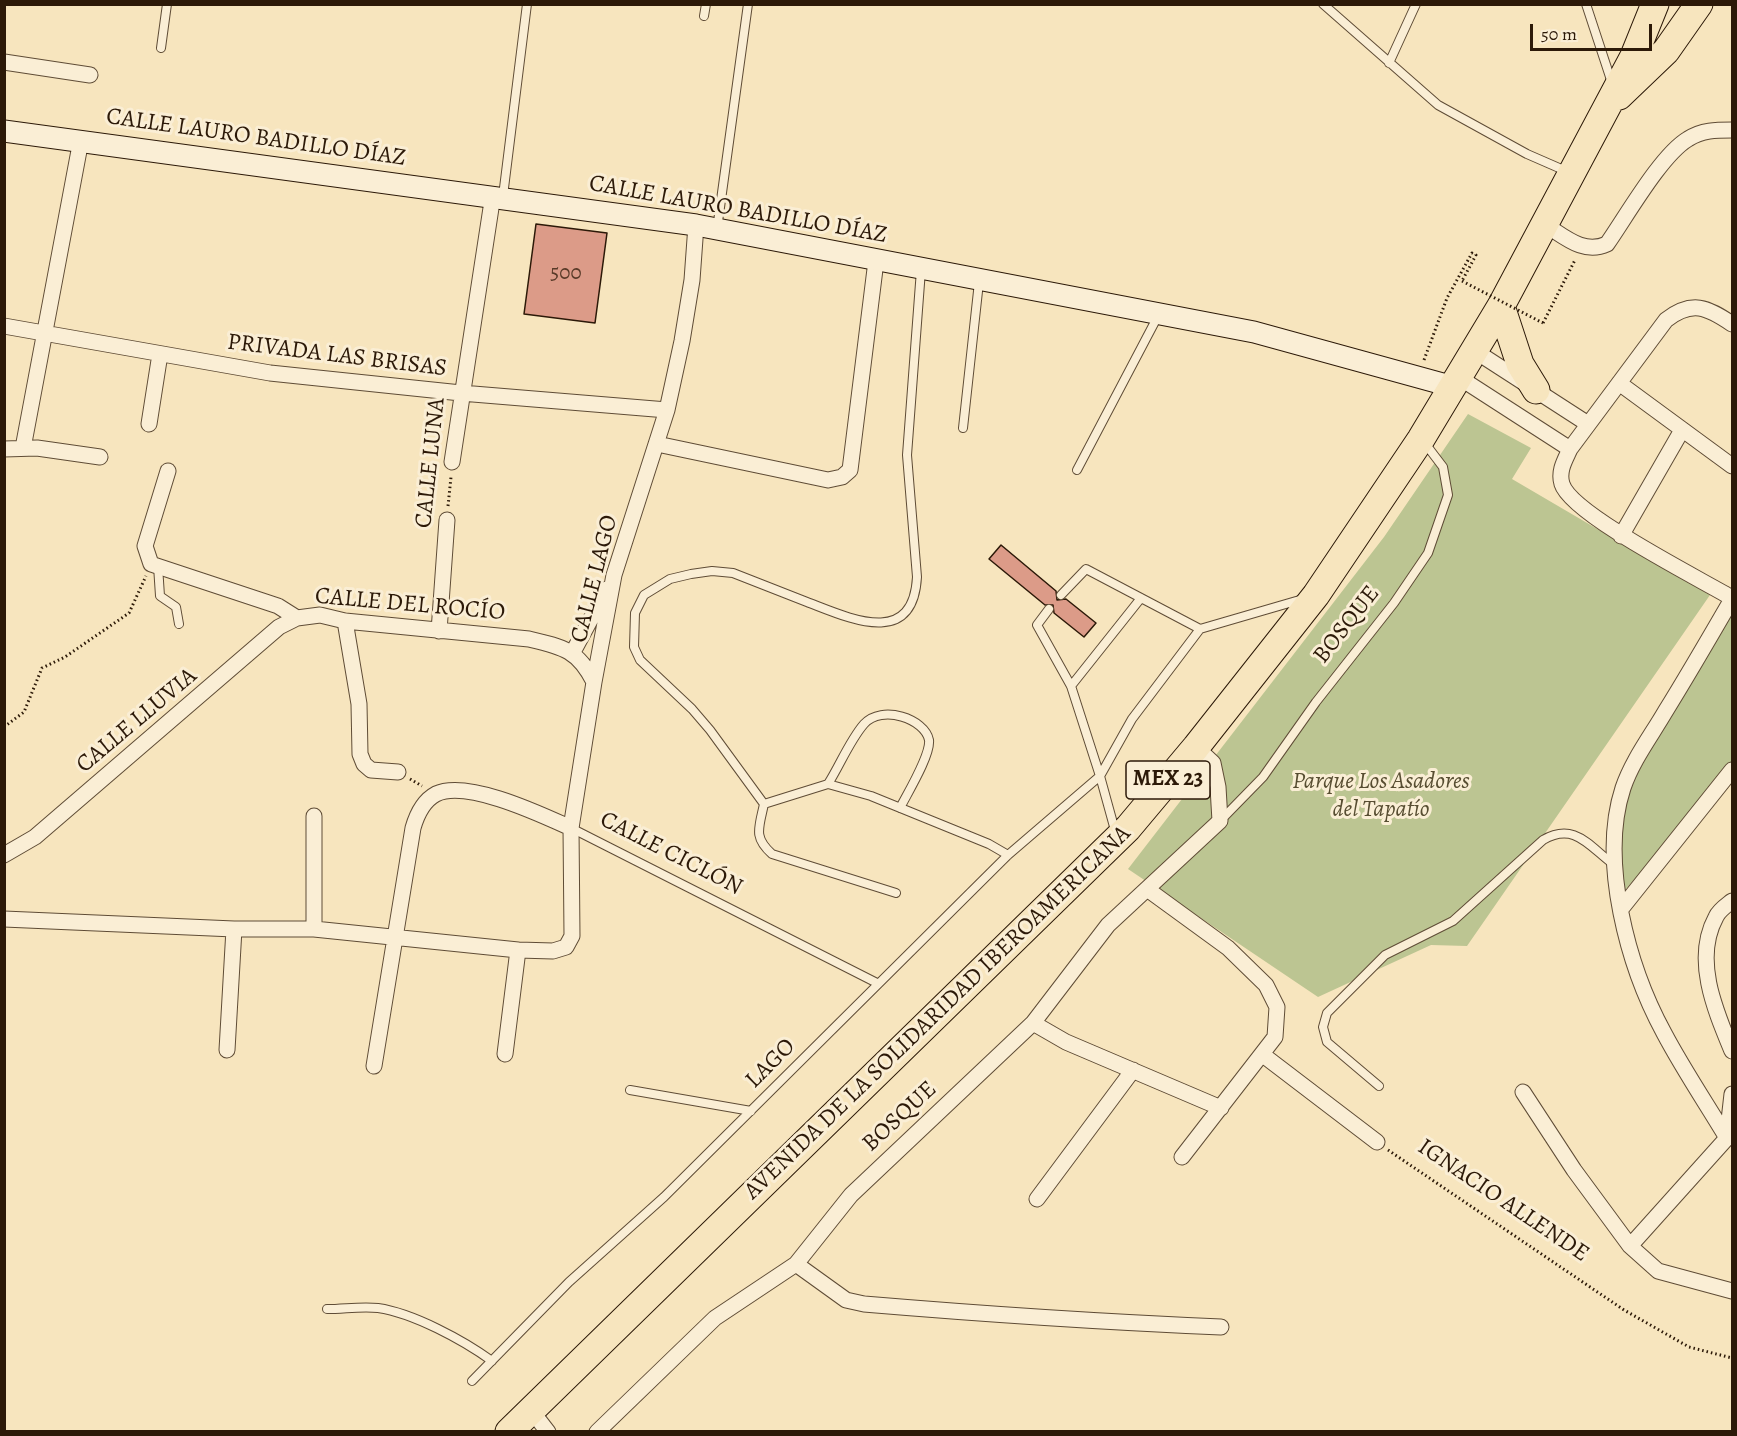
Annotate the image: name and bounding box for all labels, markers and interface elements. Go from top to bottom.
scale bar [1533,12,1654,50]
text: 50 m [1541,22,1577,46]
street label: CALLE LAURO BADILLO DÍAZ [104,103,408,173]
street label: CALLE LAURO BADILLO DÍAZ [587,170,889,250]
house number: 500 [550,261,582,287]
street label: PRIVADA LAS BRISAS [226,328,448,384]
street label: CALLE LUNA [410,396,452,530]
street label: CALLE LAGO [565,512,625,646]
street label: BOSQUE [1308,580,1386,670]
street label: CALLE DEL ROCÍO [314,582,506,628]
street label: CALLE LLUVIA [71,662,203,780]
road number: MEX 23 [1126,761,1210,799]
park label: Parque Los Asadores del Tapatío [1292,768,1470,824]
street label: CALLE CICLÓN [595,806,747,902]
street label: AVENIDA DE LA SOLIDARIDAD IBEROAMERICANA [739,820,1137,1206]
street label: LAGO [740,1033,802,1095]
street label: BOSQUE [857,1075,943,1159]
street label: IGNACIO ALLENDE [1412,1133,1594,1269]

